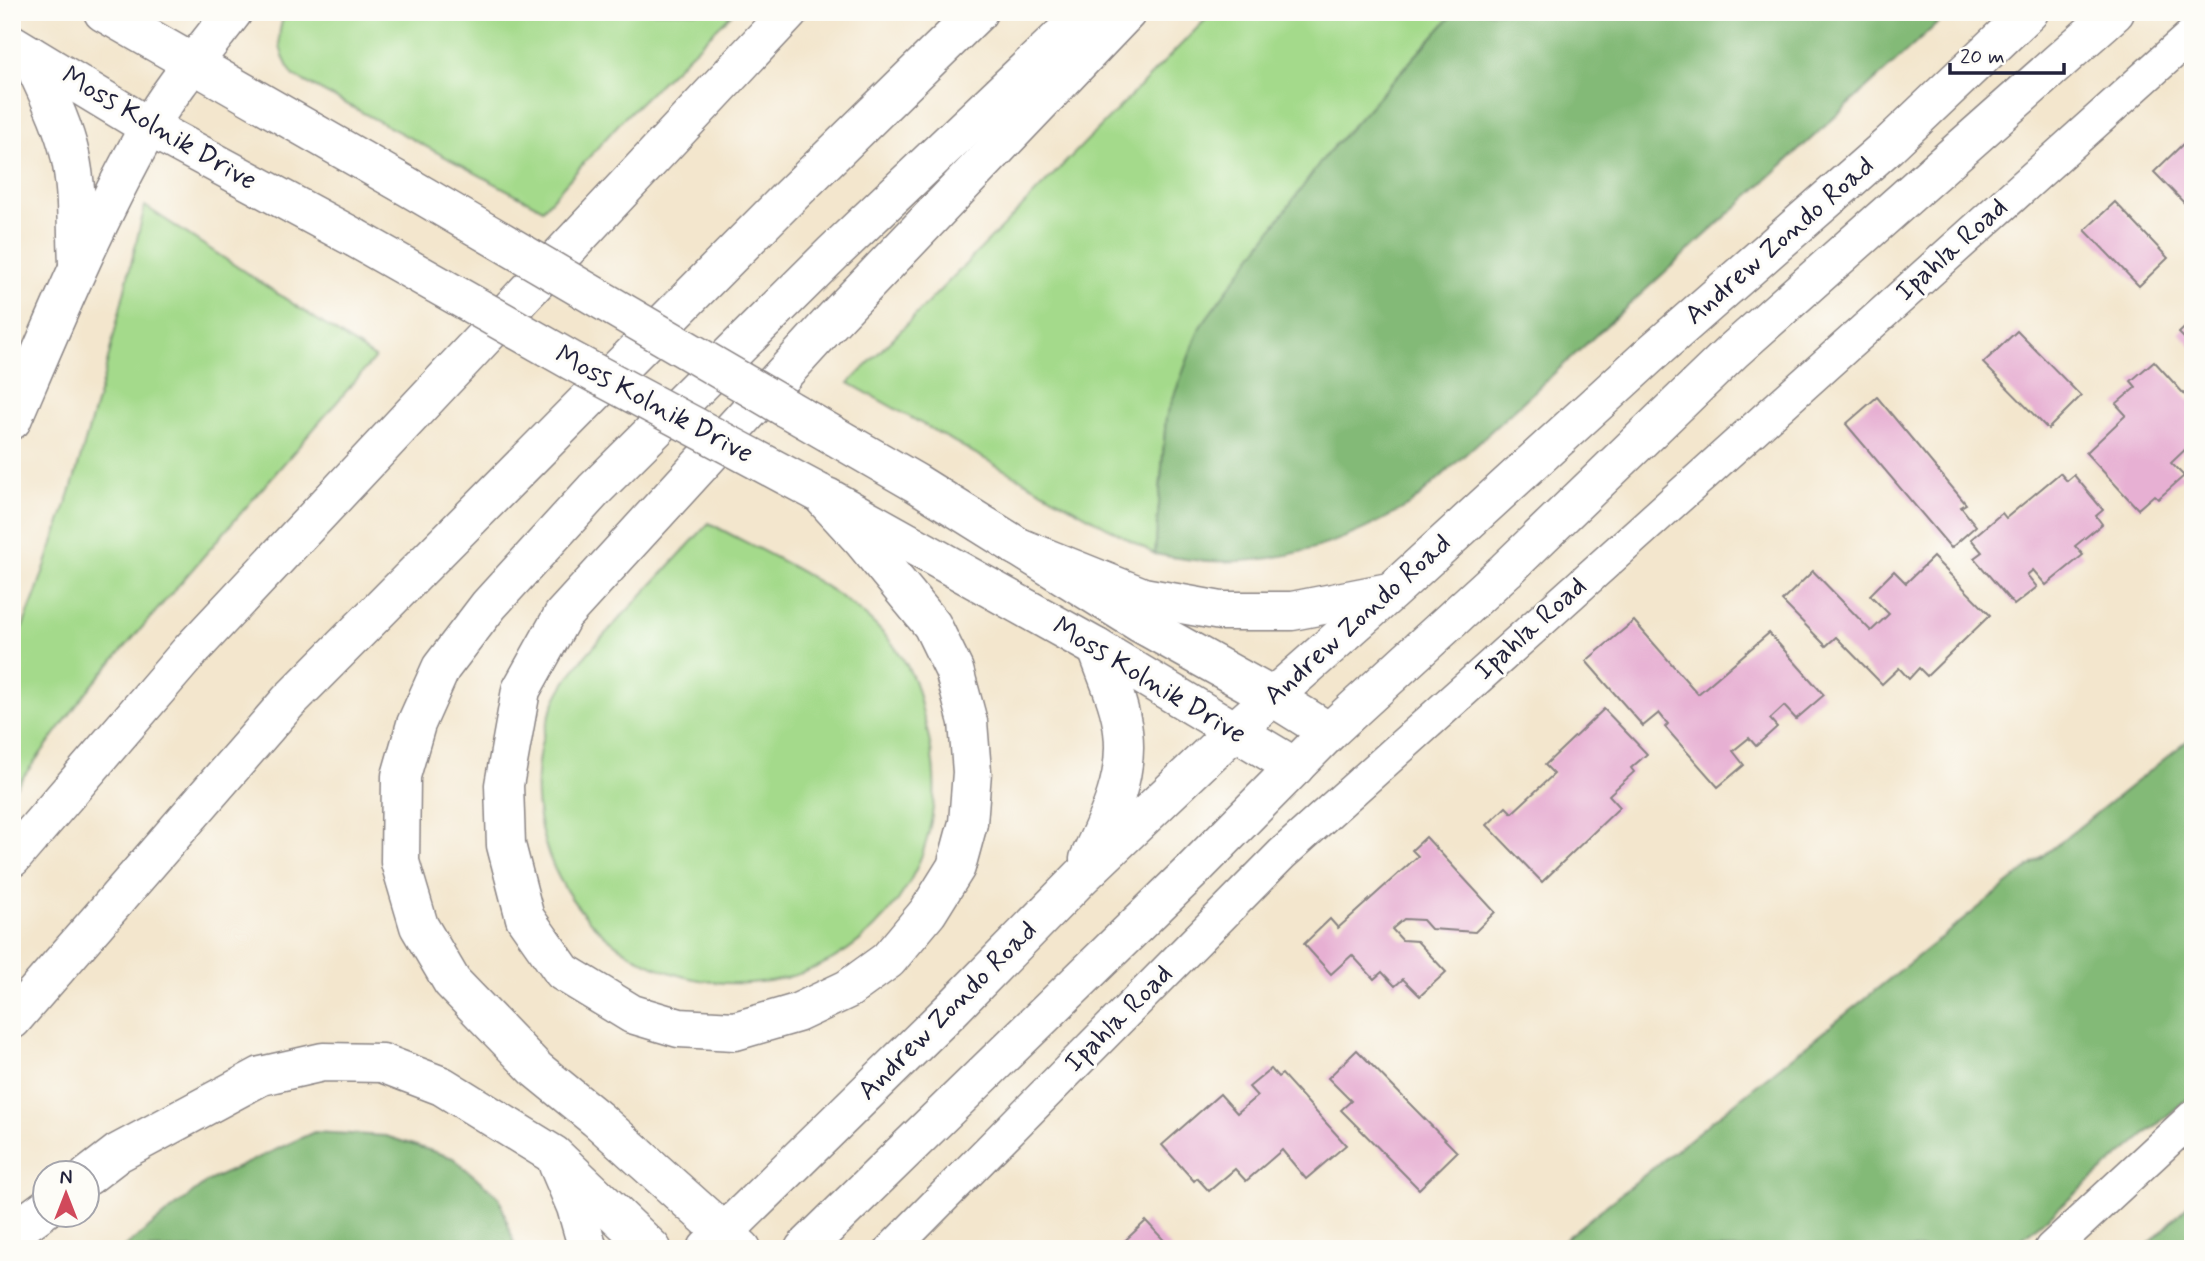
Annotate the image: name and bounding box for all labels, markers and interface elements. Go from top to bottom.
scale bar [1950,32,2063,76]
text: 20 m [1960,43,2005,71]
street label: Moss Kolnik Drive [55,58,263,200]
street label: Andrew Zondo Road [1677,148,1883,334]
street label: Ipahla Road [1888,190,2016,310]
street label: Moss Kolnik Drive [548,337,760,473]
street label: Andrew Zondo Road [1256,526,1460,714]
street label: Ipahla Road [1467,569,1595,689]
street label: Moss Kolnik Drive [1045,609,1253,753]
street label: Andrew Zondo Road [850,913,1046,1109]
street label: Ipahla Road [1057,957,1181,1081]
north arrow [32,1160,102,1230]
text: N [60,1166,72,1191]

